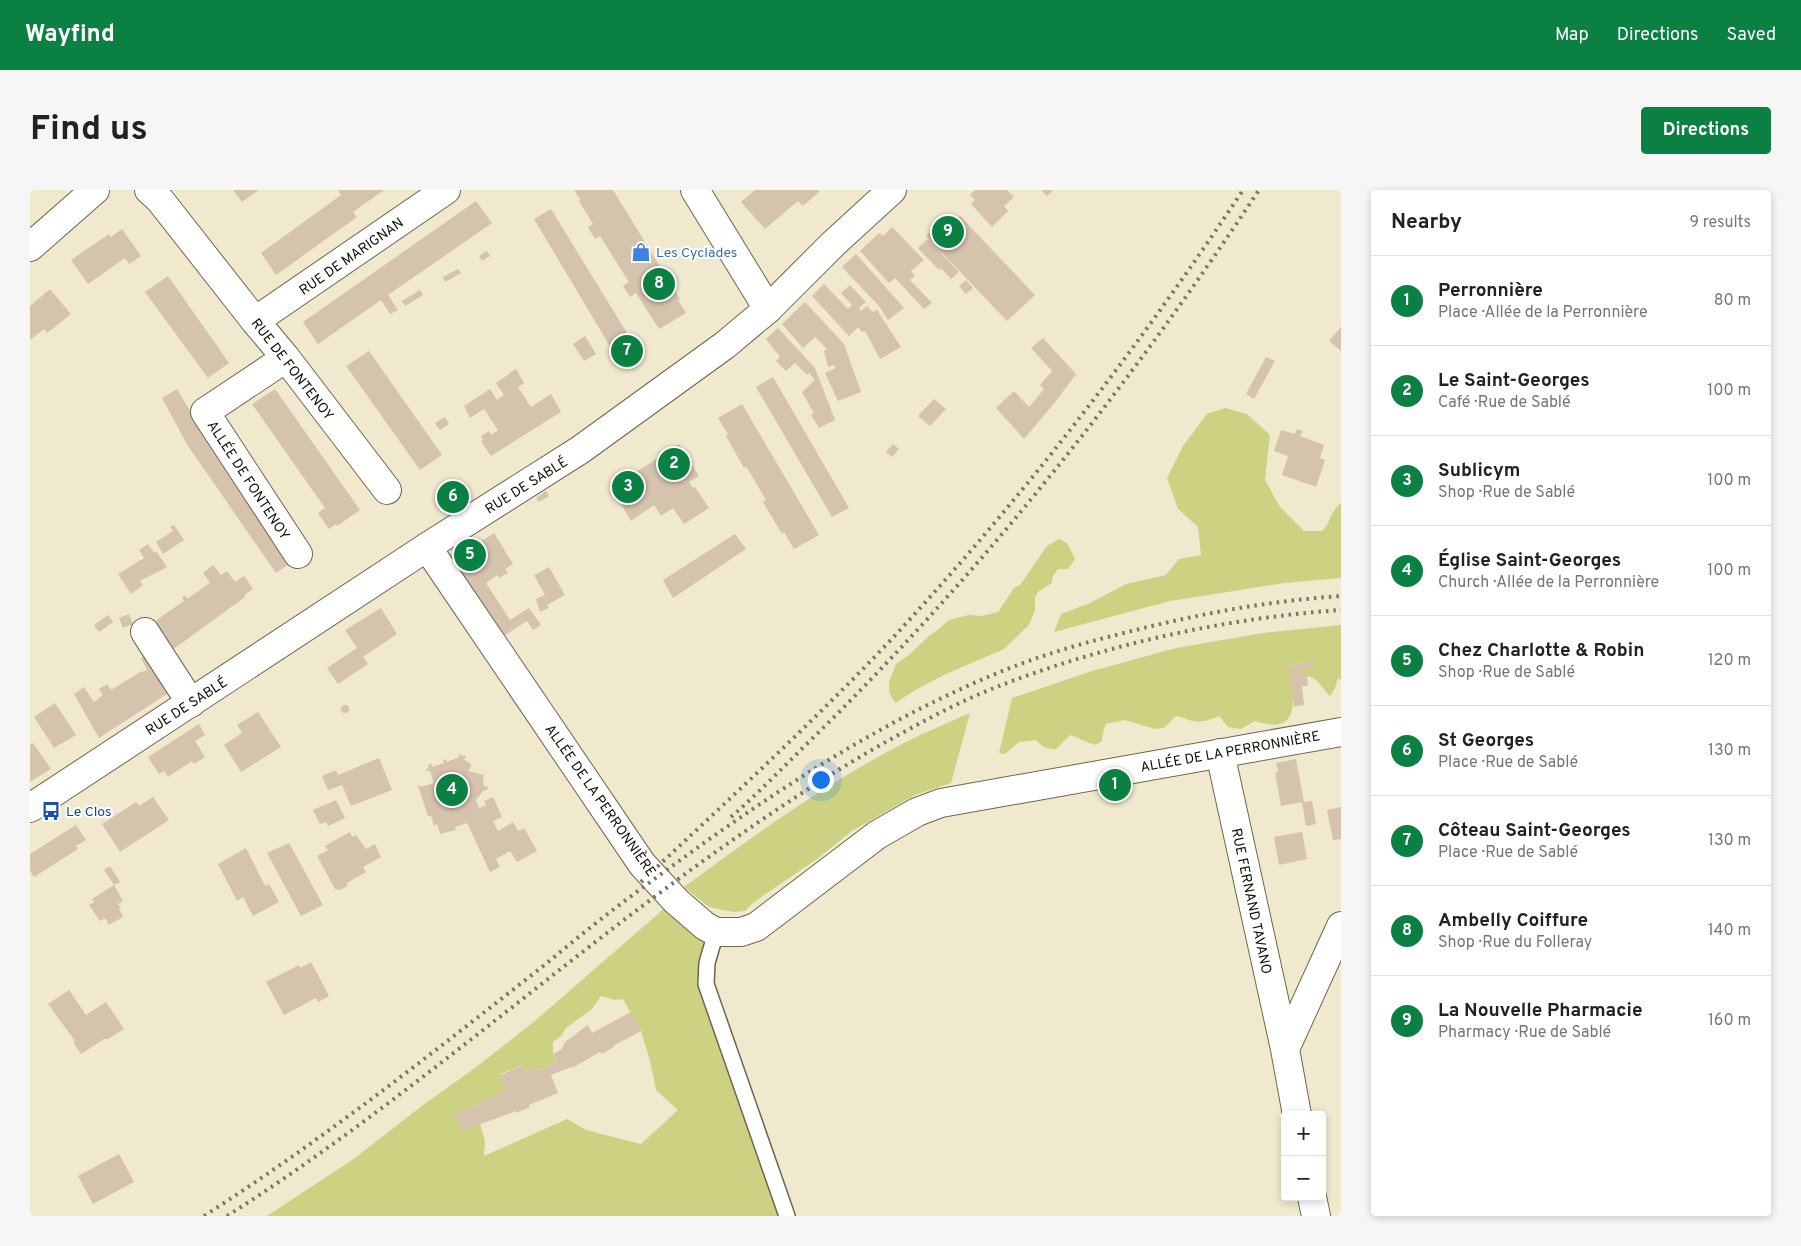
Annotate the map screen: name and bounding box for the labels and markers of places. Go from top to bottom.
pin: 9 [932,213,964,251]
shop icon: Les Cyclades [630,241,652,263]
place label: Les Cyclades [656,245,737,262]
pin: 8 [643,265,675,303]
pin: 7 [611,332,643,370]
pin: 2 [658,445,690,483]
pin: 3 [612,468,644,506]
pin: 6 [437,478,469,516]
pin: 5 [454,536,486,574]
pin: 1 [1099,766,1131,804]
pin: 4 [436,771,468,809]
bus stop icon: Le Clos [40,800,62,822]
place label: Le Clos [66,804,112,821]

